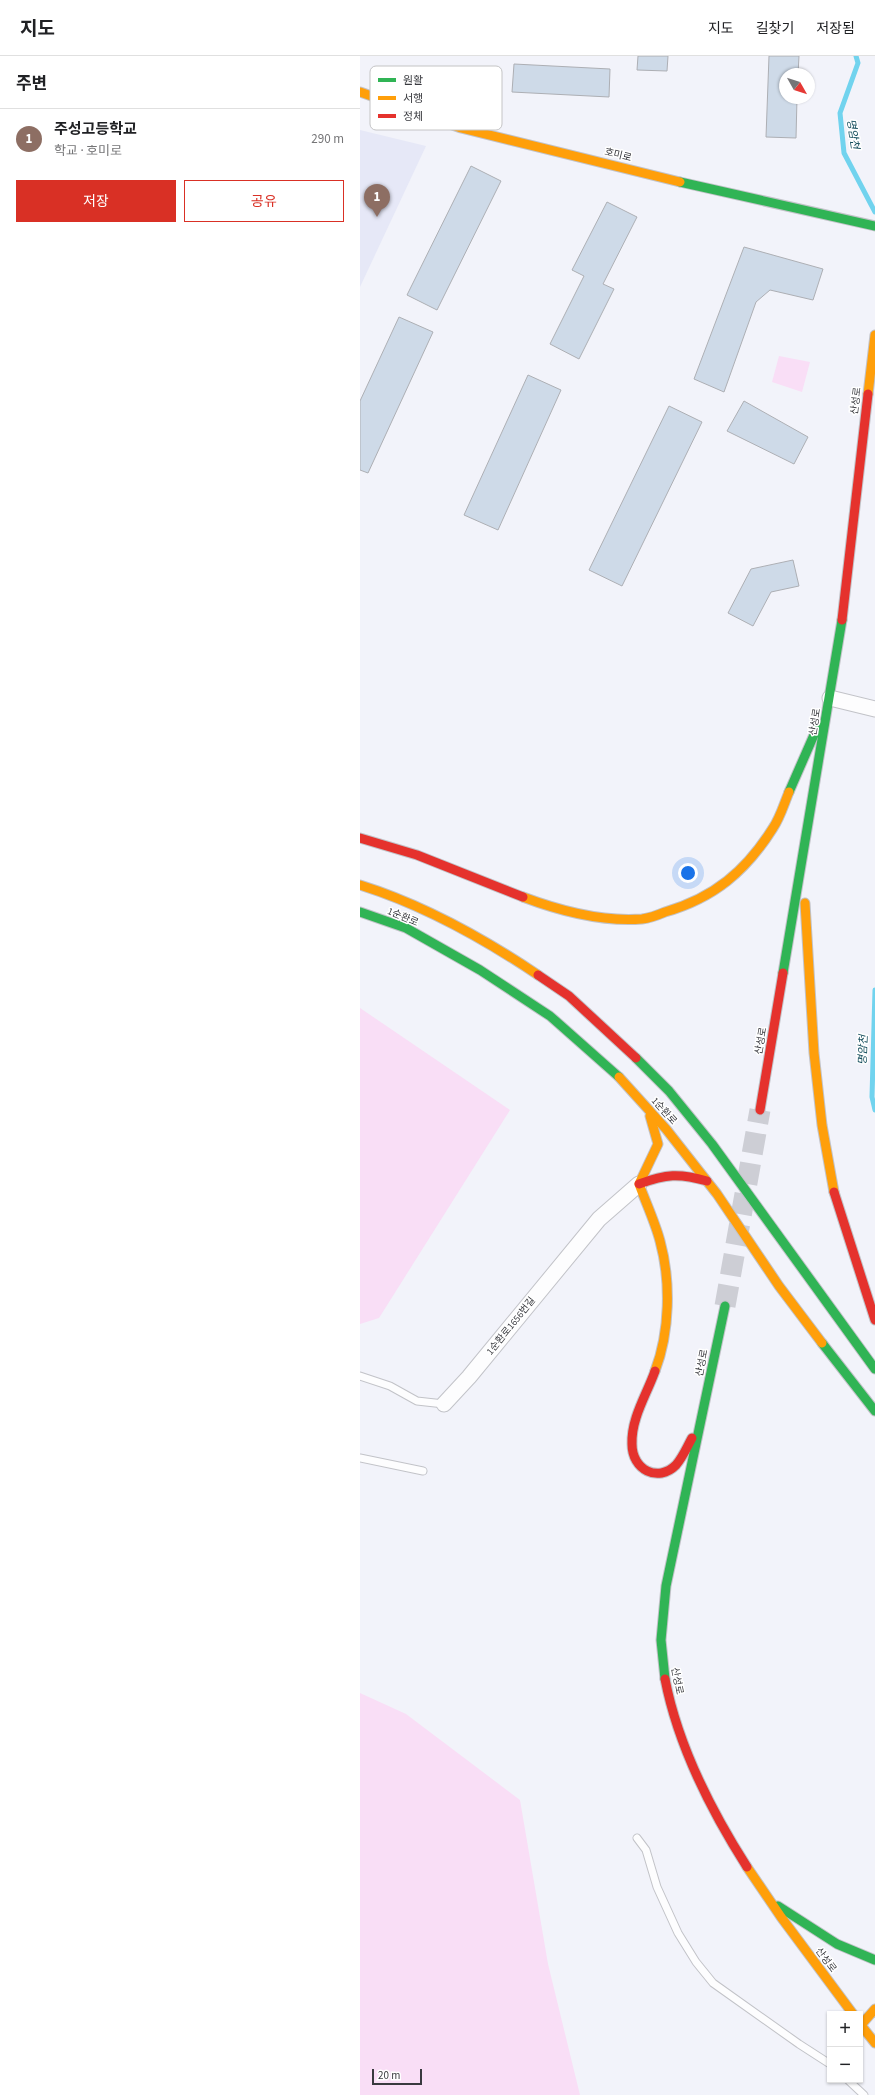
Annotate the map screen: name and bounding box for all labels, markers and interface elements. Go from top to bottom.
text: 지도 [20,16,55,43]
text: 지도 [708,19,734,39]
text: 길찾기 [756,19,794,39]
text: 저장됨 [816,19,855,39]
legend [370,66,502,130]
north arrow [779,68,815,104]
text: 주변 [16,72,47,96]
text: 원활 [403,73,423,88]
text: 서행 [403,91,423,106]
text: 정체 [403,109,423,124]
water label: 명암천 [843,118,863,152]
text: 주성고등학교 [54,119,137,140]
text: 1 [26,130,32,148]
text: 290 m [311,130,344,148]
text: 학교 · 호미로 [54,142,122,160]
street label: 호미로 [603,145,633,165]
button: 저장 [16,180,176,222]
button: 공유 [184,180,344,222]
pin: 1 [364,184,390,217]
street label: 산성로 [847,386,865,416]
street label: 산성로 [806,707,824,737]
your location [678,863,698,883]
street label: 1순환로 [385,904,421,930]
street label: 산성로 [752,1026,770,1056]
water label: 명암천 [855,1033,871,1065]
street label: 1순환로 [648,1094,680,1128]
street label: 1순환로1656번길 [483,1294,539,1358]
street label: 산성로 [692,1348,712,1378]
street label: 산성로 [667,1666,687,1696]
street label: 산성로 [812,1945,840,1975]
map controls [827,2011,863,2083]
button: + [827,2011,863,2047]
button: − [827,2047,863,2083]
scale bar [372,2067,422,2086]
text: 20 m [378,2068,400,2083]

